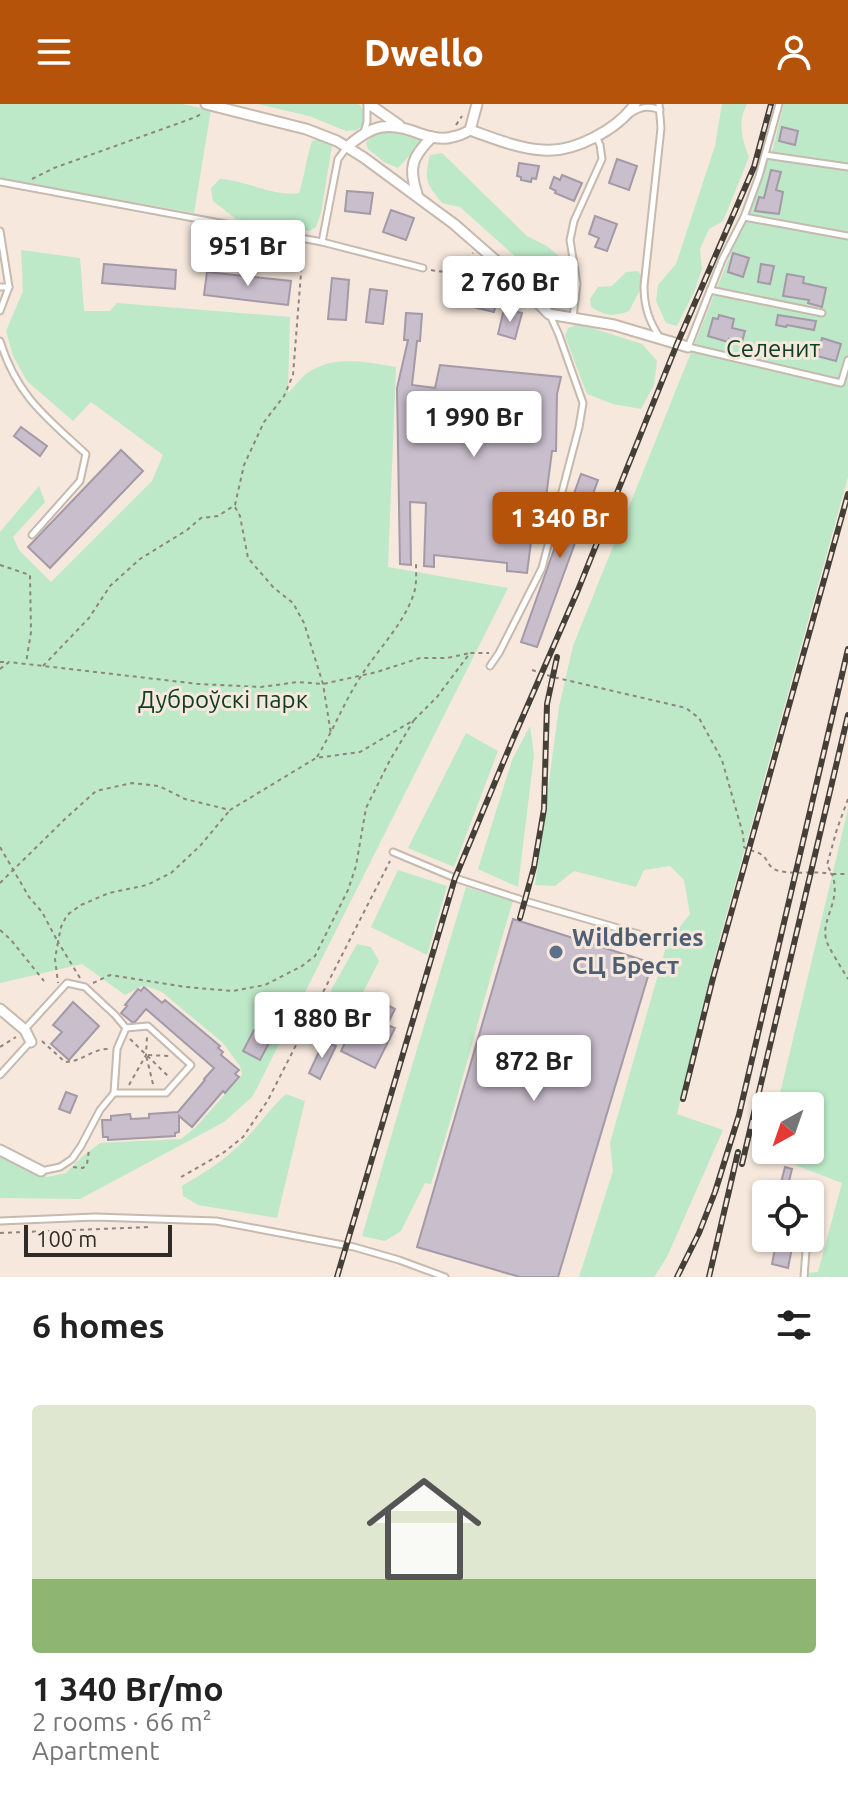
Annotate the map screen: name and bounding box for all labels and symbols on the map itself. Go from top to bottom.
pin: 951 Br [183,220,313,288]
pin: 2 760 Br [427,256,593,324]
park label: Селенит [726,335,820,362]
pin: 1 990 Br [391,391,557,459]
pin: 1 340 Br [477,492,643,560]
park label: Дуброўскі парк [138,686,308,713]
place label: Wildberries СЦ Брест [572,924,704,979]
marker: Wildberries СЦ Брест [547,943,565,961]
pin: 1 880 Br [239,992,405,1060]
pin: 872 Br [469,1035,599,1103]
north arrow [752,1092,824,1164]
scale bar [24,1221,172,1257]

